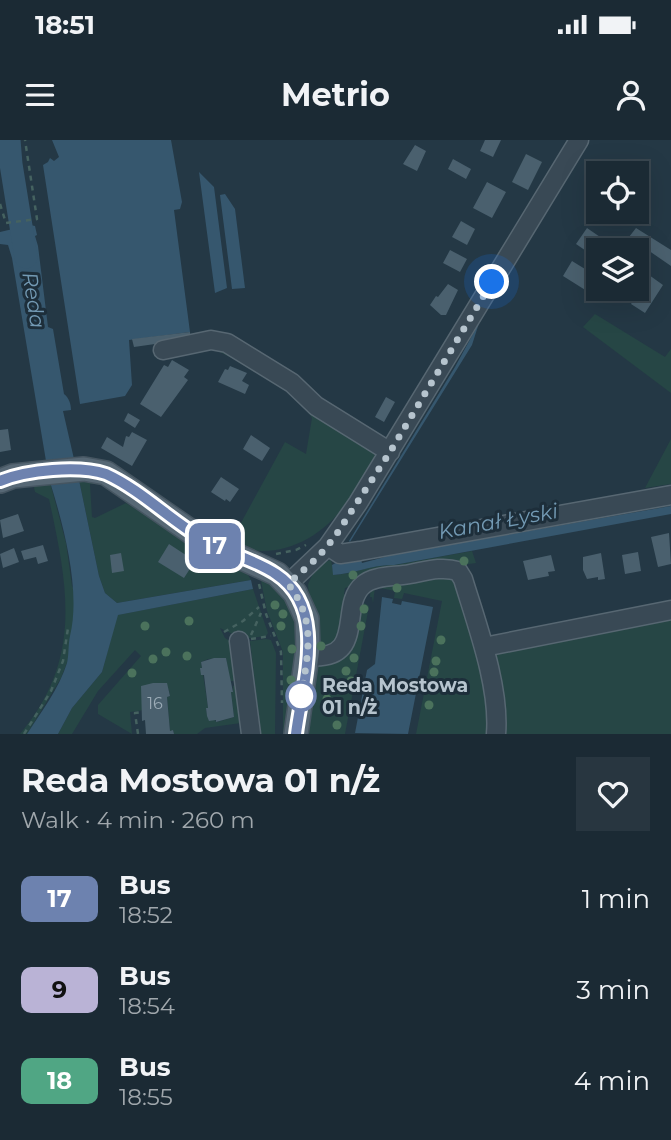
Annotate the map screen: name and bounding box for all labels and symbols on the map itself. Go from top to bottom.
your location [474,264,509,299]
water label: Reda [17,270,51,330]
water label: Kanał Łyski [436,498,560,544]
line badge: 17 [184,523,246,569]
place label: Reda Mostowa 01 n/ż [322,674,468,719]
marker: Reda Mostowa 01 n/ż [286,681,316,711]
house number: 16 [147,694,163,713]

